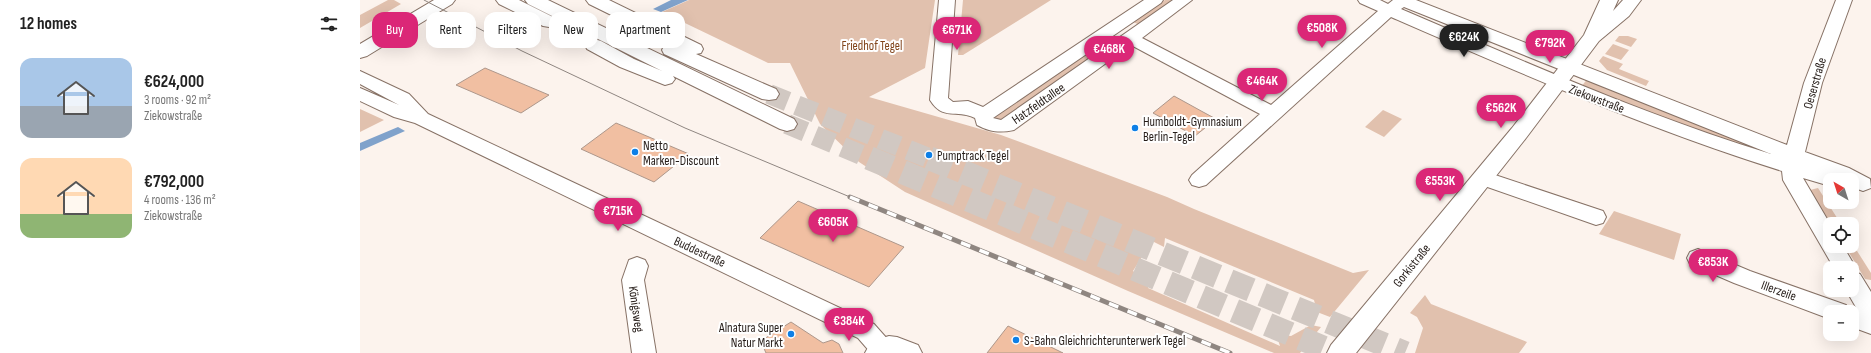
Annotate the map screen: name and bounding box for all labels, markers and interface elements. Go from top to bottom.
chip: Buy [372,12,418,48]
chip: Rent [426,12,476,48]
chip: Filters [484,12,541,48]
chip: New [549,12,598,48]
chip: Apartment [606,12,685,48]
icon: filters [318,13,340,35]
text: 12 homes [20,14,77,34]
pin: €508K [1294,15,1350,49]
pin: €671K [929,17,985,51]
text: €508K [1306,20,1338,36]
text: €671K [942,22,972,38]
pin: €624K [1436,24,1492,58]
text: €624K [1449,29,1479,45]
pin: €792K [1522,30,1578,64]
text: €792K [1535,35,1565,51]
pin: €468K [1081,36,1137,70]
park label: Friedhof Tegel [842,38,902,54]
text: €468K [1093,41,1125,57]
street label: Oeserstraße [1800,56,1830,111]
pin: €464K [1234,68,1290,102]
text: €624,000 [144,72,204,92]
text: €464K [1246,73,1278,89]
icon: home [52,74,100,122]
street label: Hatzfeldtallee [1009,80,1068,128]
street label: Ziekowstraße [1567,81,1627,117]
text: 3 rooms · 92 m² [144,92,211,108]
pin: €562K [1473,95,1529,129]
text: €562K [1486,100,1516,116]
text: Ziekowstraße [144,108,202,124]
place label: Humboldt-Gymnasium Berlin-Tegel [1143,114,1242,145]
marker: Humboldt-Gymnasium Berlin-Tegel [1130,123,1140,133]
place label: Netto Marken-Discount [643,138,719,169]
marker: Netto Marken-Discount [630,147,640,157]
place label: Pumptrack Tegel [937,148,1009,164]
marker: Pumptrack Tegel [924,150,934,160]
pin: €553K [1412,168,1468,202]
text: €792,000 [144,172,204,192]
text: €553K [1425,173,1455,189]
north arrow [1823,173,1859,209]
map controls [1823,173,1859,341]
icon: home [52,174,100,222]
text: 4 rooms · 136 m² [144,192,216,208]
pin: €715K [590,198,646,232]
text: €715K [603,203,633,219]
text: Ziekowstraße [144,208,202,224]
pin: €605K [805,209,861,243]
text: €605K [817,214,849,230]
button: locate [1823,217,1859,253]
street label: Buddestraße [671,233,728,271]
street label: Gorkistraße [1390,241,1434,290]
pin: €853K [1685,249,1741,283]
text: €853K [1698,254,1728,270]
button: + [1823,261,1859,297]
street label: Illerzeile [1759,277,1798,305]
street label: Königsweg [625,285,647,333]
button: − [1823,305,1859,341]
pin: €384K [821,308,877,342]
text: €384K [833,313,865,329]
place label: Alnatura Super Natur Markt [718,320,783,351]
marker: Alnatura Super Natur Markt [786,329,796,339]
place label: S-Bahn Gleichrichterunterwerk Tegel [1024,333,1185,349]
marker: S-Bahn Gleichrichterunterwerk Tegel [1011,335,1021,345]

